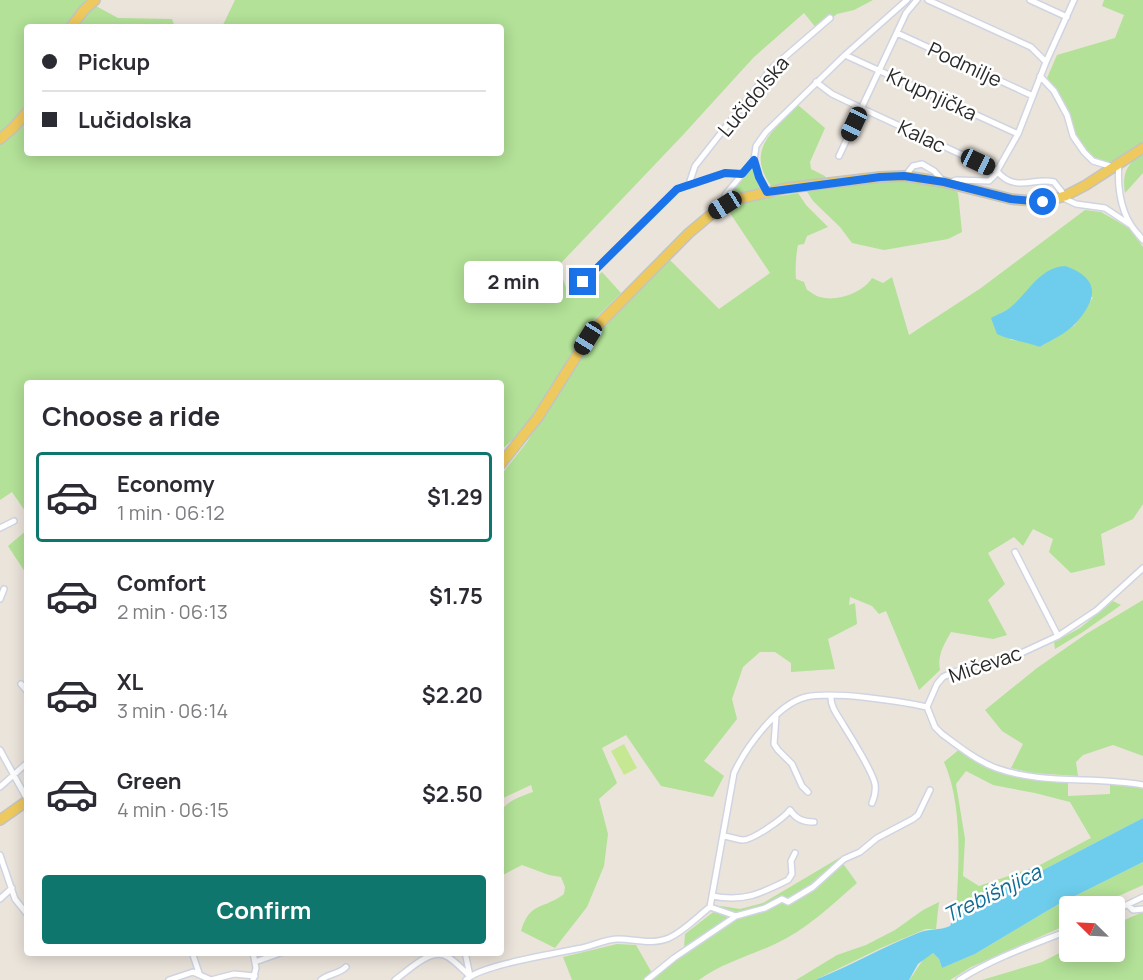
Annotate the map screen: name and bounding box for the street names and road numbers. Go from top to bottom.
street label: Podmilje [924,35,1006,93]
street label: Lučidolska [711,50,795,142]
street label: Krupnjička [883,61,981,127]
street label: Kalac [894,113,950,159]
street label: Mičevac [945,639,1025,689]

